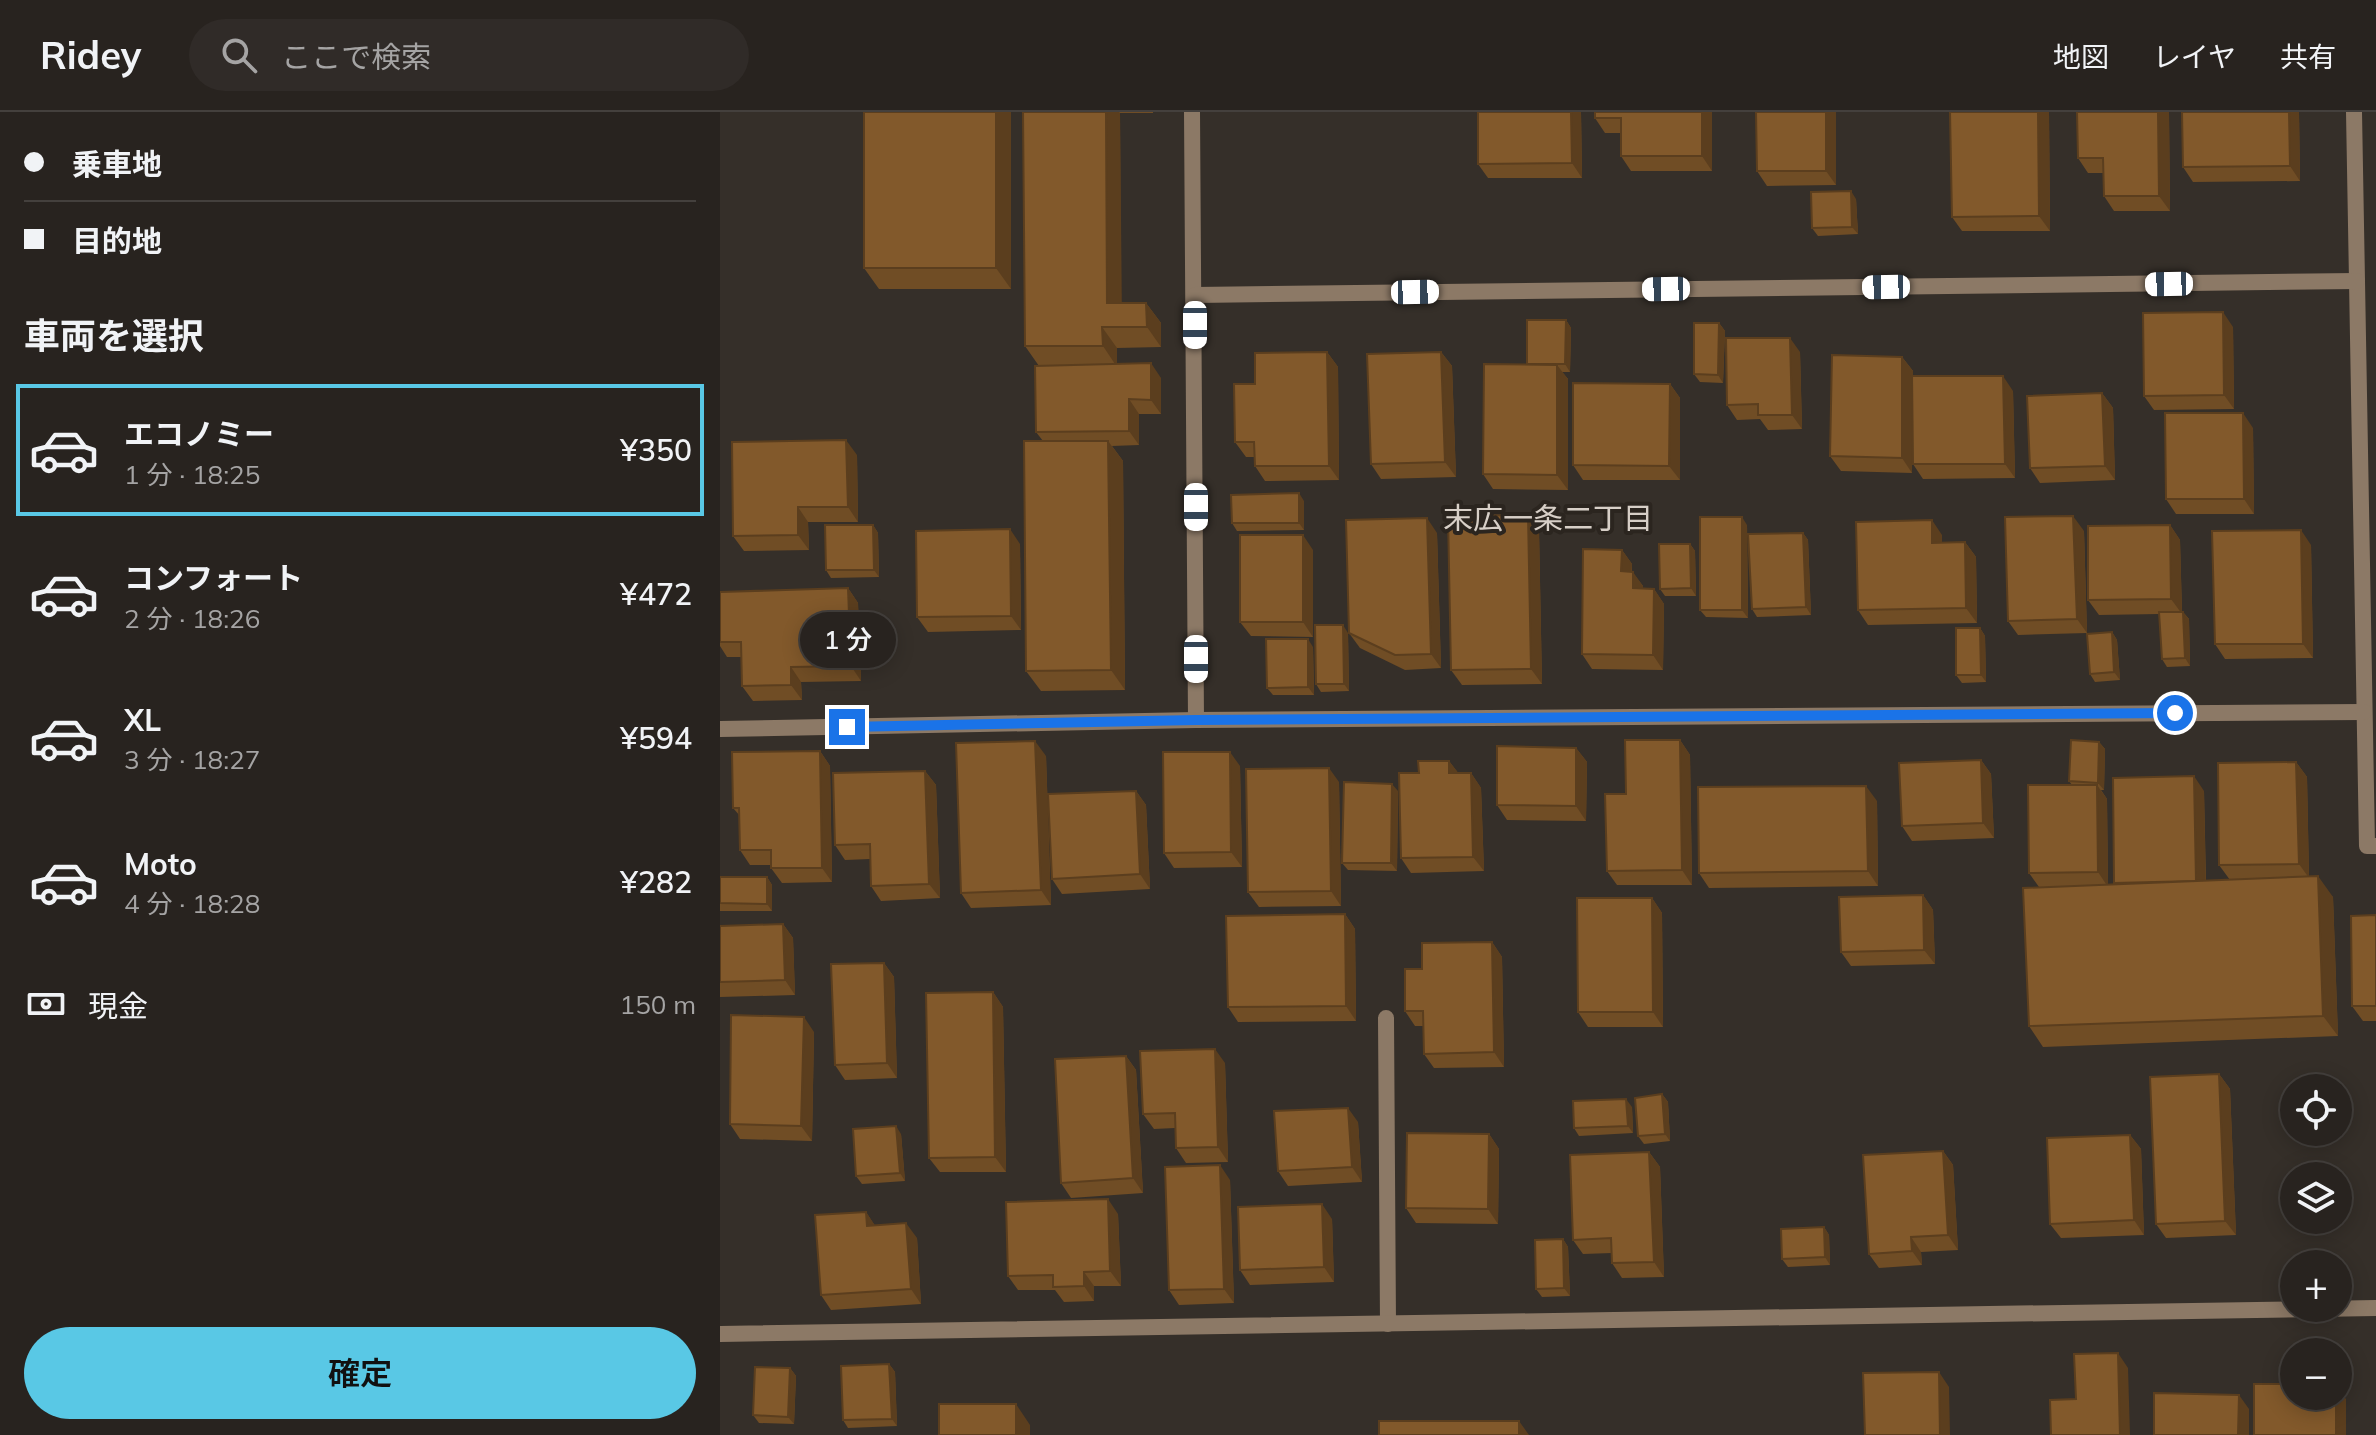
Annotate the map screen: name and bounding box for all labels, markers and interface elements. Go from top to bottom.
search box [189,19,749,91]
text: Ridey [40,31,141,79]
icon: search [217,33,261,77]
text: ここで検索 [281,38,431,76]
text: 地図 [2053,39,2109,74]
text: レイヤ [2153,39,2236,74]
text: 共有 [2280,39,2336,74]
text: 乗車地 [72,145,162,183]
text: 目的地 [72,222,162,260]
car [2145,272,2193,296]
car [1862,275,1910,299]
car [1642,277,1690,301]
car [1391,280,1439,304]
car [1183,301,1207,349]
text: 車両を選択 [24,313,204,358]
icon: car [28,414,100,486]
text: エコノミー [124,415,274,453]
text: ¥350 [620,431,692,469]
text: 1 分 · 18:25 [124,458,260,491]
car [1184,483,1208,531]
district label: 末広一条二丁目 [1443,499,1653,537]
icon: car [28,558,100,630]
text: コンフォート [124,559,303,597]
text: ¥472 [620,575,692,613]
text: 2 分 · 18:26 [124,602,260,635]
callout: 1 分 [799,611,895,667]
text: 1 分 [824,623,872,656]
car [1184,635,1208,683]
route start [2157,695,2193,731]
text: XL [124,701,161,739]
icon: car [28,702,100,774]
route end [829,709,865,745]
text: ¥594 [620,719,692,757]
text: 3 分 · 18:27 [124,743,260,776]
text: Moto [124,845,197,883]
icon: car [28,846,100,918]
text: ¥282 [620,863,692,901]
text: 4 分 · 18:28 [124,887,260,920]
icon: cash [24,982,68,1026]
text: 現金 [88,987,148,1025]
text: 150 m [620,988,696,1021]
map controls [2280,1074,2352,1410]
button: locate [2280,1074,2352,1146]
button: layers [2280,1162,2352,1234]
button: + [2280,1250,2352,1322]
button: 確定 [24,1327,696,1419]
button: − [2280,1338,2352,1410]

